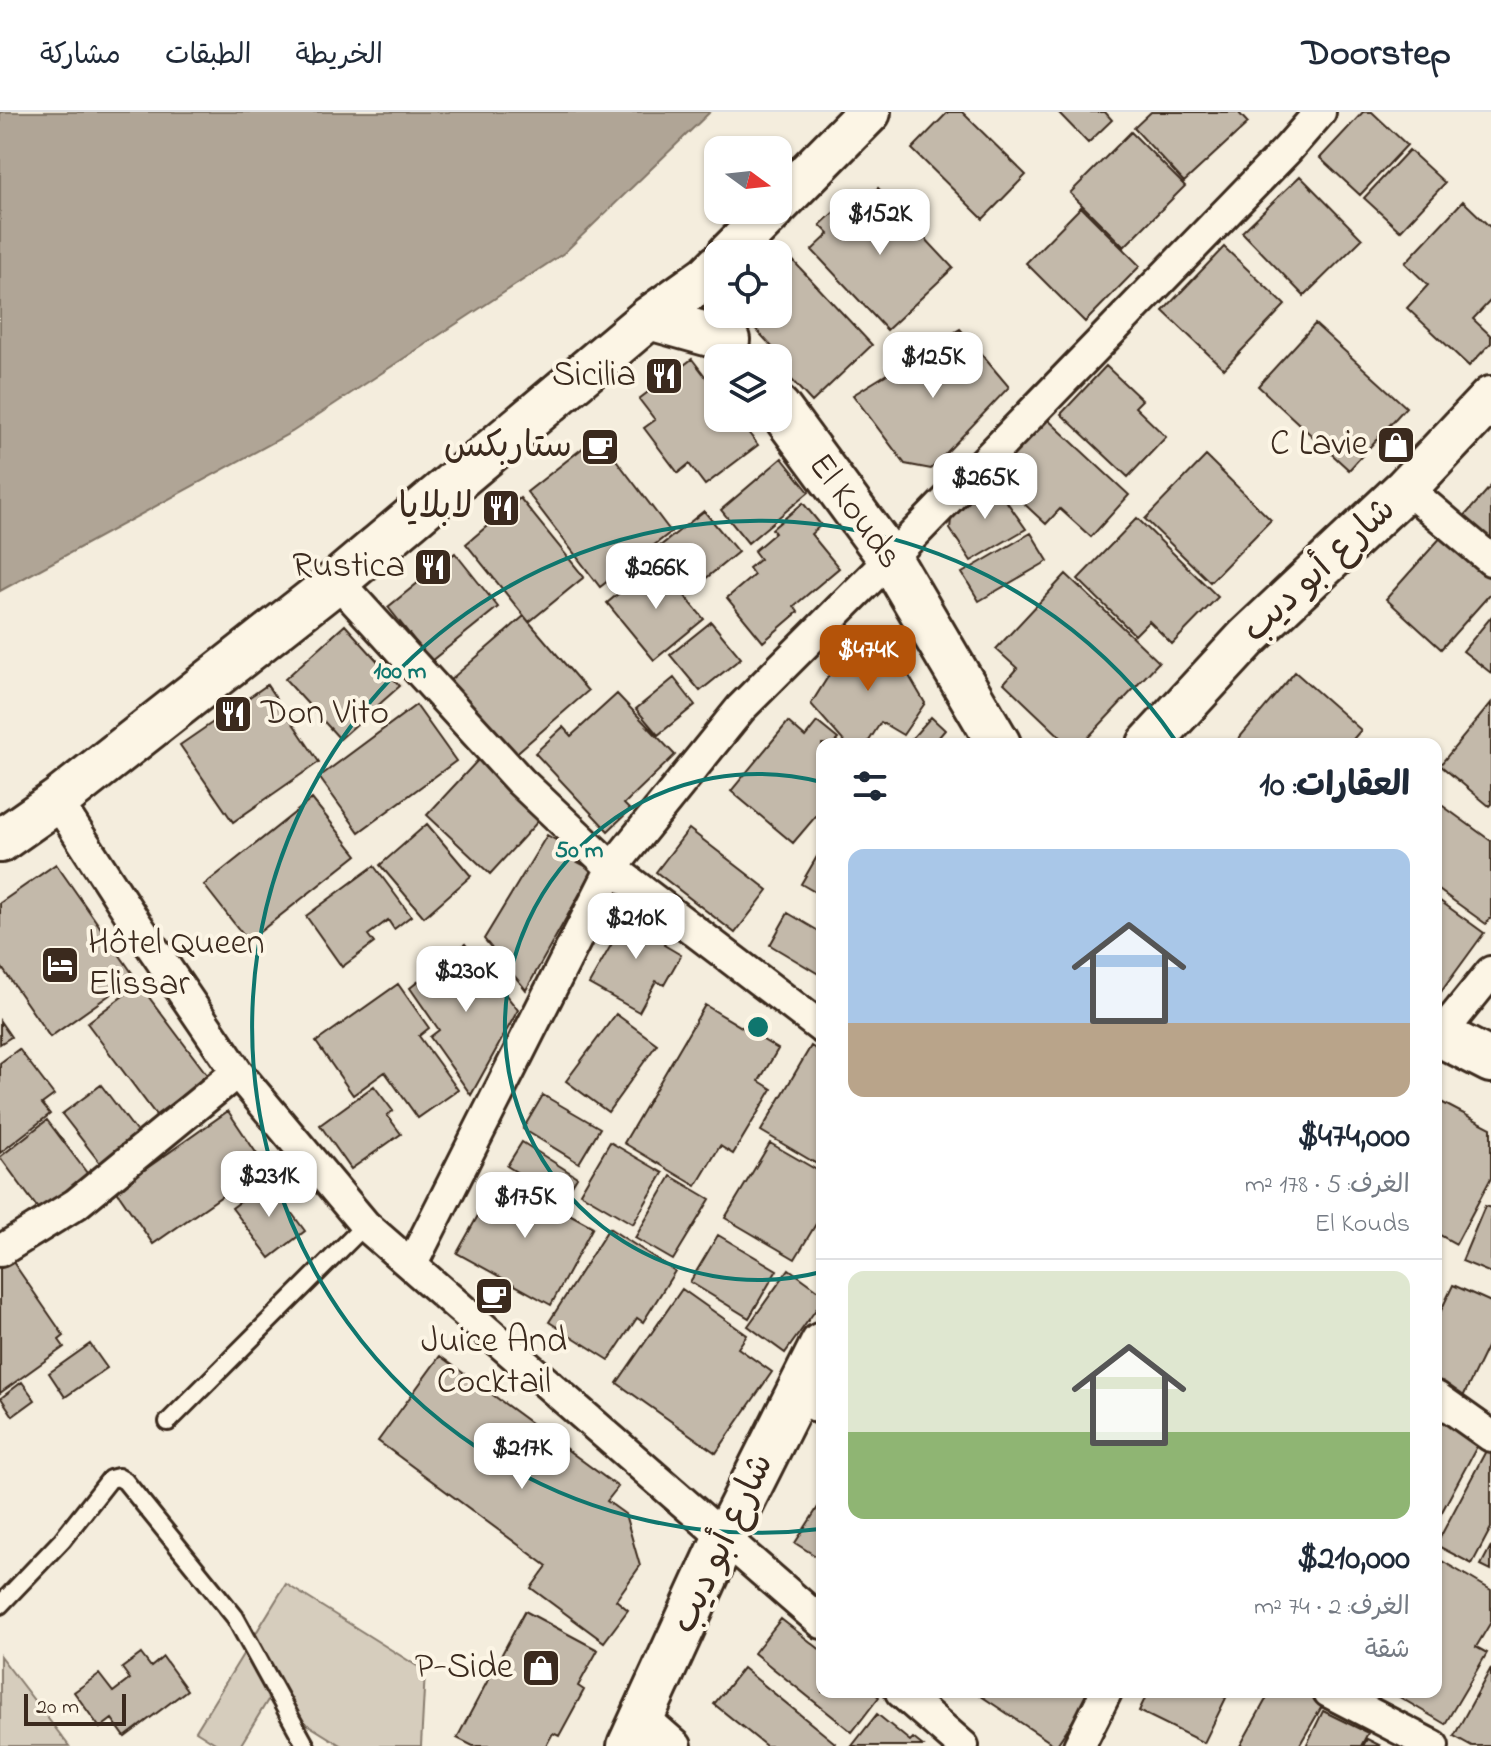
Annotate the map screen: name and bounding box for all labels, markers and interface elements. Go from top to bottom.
text: Doorstep [1302,27,1451,83]
text: مشاركة [40,36,121,77]
text: الطبقات [165,36,251,77]
text: الخريطة [295,36,383,77]
north arrow [704,136,792,224]
map controls [704,136,792,432]
pin: $152K [824,189,936,257]
text: $152K [848,196,912,234]
button: locate [704,240,792,328]
pin: $125K [877,332,989,400]
text: $125K [901,339,965,377]
button: layers [704,344,792,432]
place label: Sicilia [552,350,636,403]
restaurant icon: Sicilia [643,355,685,397]
place label: C Lavie [1270,419,1369,472]
place label: ستاربكس [444,421,572,474]
shop icon: C Lavie [1375,424,1417,466]
cafe icon: ستاربكس [579,426,621,468]
street label: El Kouds [794,443,914,581]
pin: $265K [929,453,1041,521]
text: $265K [951,460,1019,498]
place label: لابلايا [398,482,473,535]
street label: شارع أبو ديب [1231,486,1409,656]
restaurant icon: لابلايا [480,487,522,529]
place label: Rustica [292,541,405,594]
pin: $266K [600,543,712,611]
restaurant icon: Rustica [412,546,454,588]
text: $266K [624,550,688,588]
pin: $474K [812,625,924,693]
text: $474K [838,632,898,670]
text: 100 m [374,655,427,690]
place label: Don Vito [260,688,389,741]
restaurant icon: Don Vito [212,693,254,735]
text: العقارات: 10 [1259,762,1410,812]
icon: filters [848,764,892,808]
text: 50 m [555,834,604,869]
pin: $210K [580,893,692,961]
text: $210K [606,900,666,938]
icon: home [1057,901,1201,1045]
place label: Hôtel Queen Elissar [88,918,265,1012]
hotel icon: Hôtel Queen Elissar [39,944,81,986]
pin: $230K [410,946,522,1014]
text: $230K [434,953,498,991]
centre of rings [744,1013,772,1041]
text: $474,000 [1297,1113,1410,1163]
pin: $231K [213,1151,325,1219]
text: $231K [239,1158,299,1196]
text: الغرف: 5 · 178 m² [1245,1167,1410,1205]
pin: $175K [469,1172,581,1240]
text: $175K [494,1179,556,1217]
text: El Kouds [1315,1206,1410,1244]
cafe icon: Juice And Cocktail [473,1275,515,1317]
place label: Juice And Cocktail [421,1316,567,1410]
icon: home [1057,1323,1201,1467]
pin: $217K [466,1423,578,1491]
text: $217K [492,1430,552,1468]
street label: شارع أبو ديب [659,1445,789,1643]
text: $210,000 [1297,1535,1410,1585]
text: الغرف: 2 · 74 m² [1254,1589,1410,1627]
text: شقة [1365,1632,1410,1670]
place label: P-Side [415,1642,514,1695]
shop icon: P-Side [520,1647,562,1689]
scale bar [24,1690,126,1726]
text: 20 m [36,1692,79,1724]

